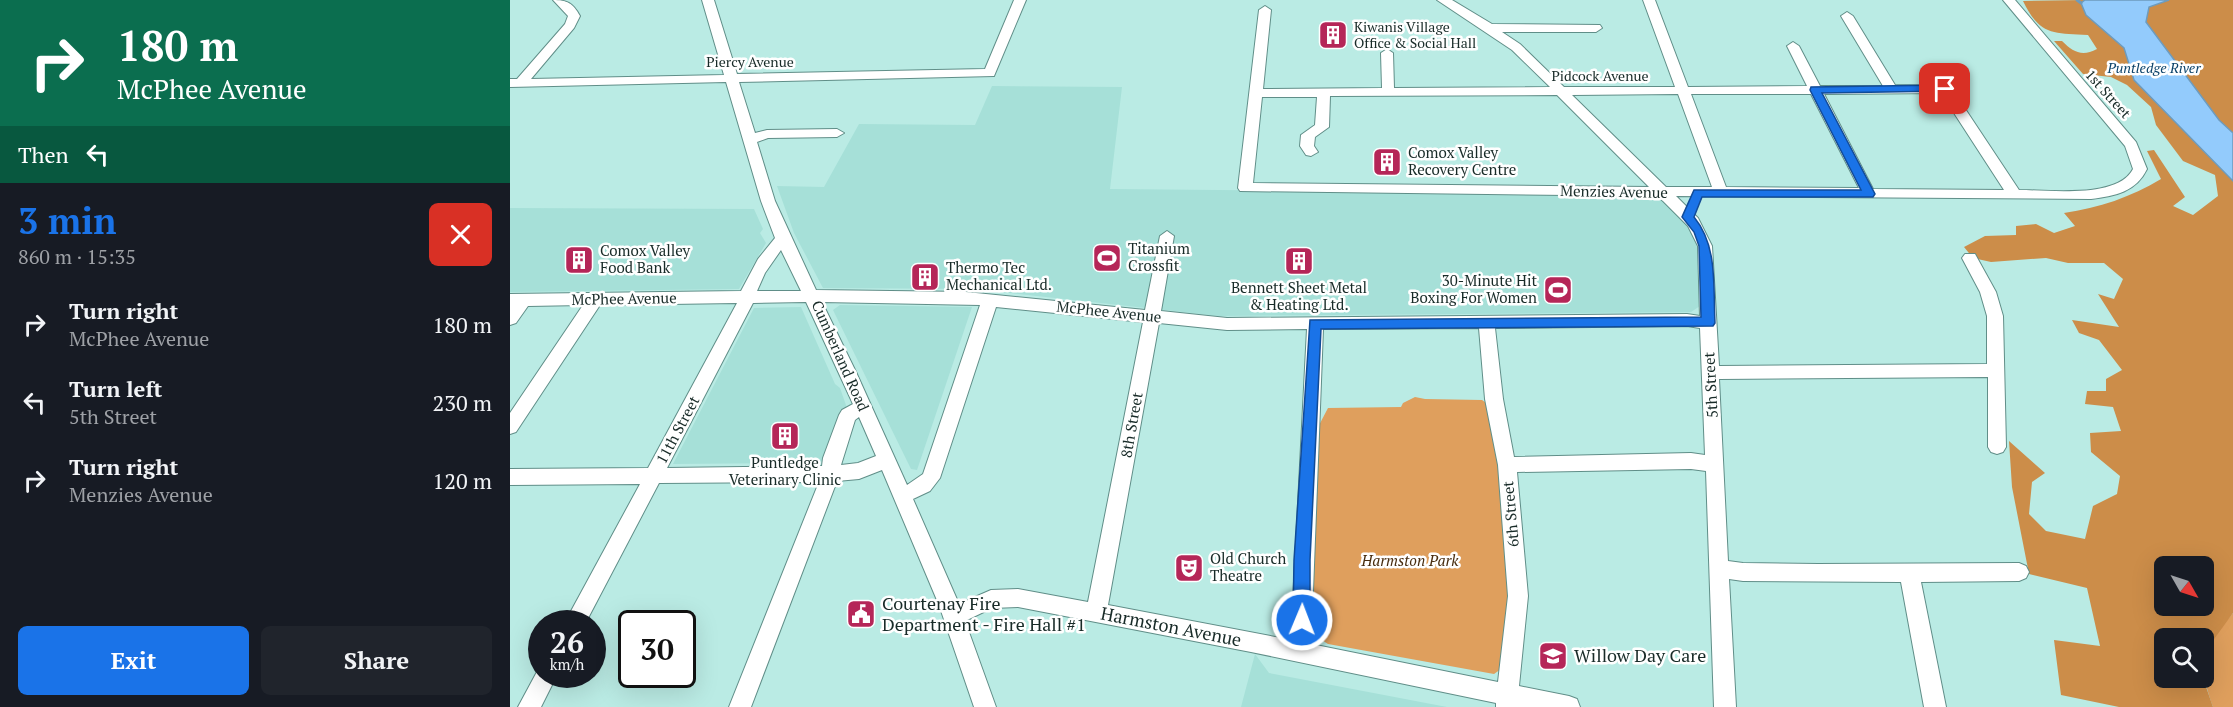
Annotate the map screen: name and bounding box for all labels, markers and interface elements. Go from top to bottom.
text: 180 m [117,17,238,73]
place label: Kiwanis Village Office & Social Hall [1354,17,1476,52]
building icon: Kiwanis Village Office & Social Hall [1317,19,1349,51]
icon: right [18,24,96,102]
street label: Piercy Avenue [706,52,794,71]
water label: Puntledge River [2106,58,2201,77]
pin [1919,63,1970,114]
street label: 1st Street [2081,65,2136,123]
street label: Pidcock Avenue [1551,66,1649,85]
text: McPhee Avenue [117,71,307,107]
icon: arrive [1928,72,1961,105]
icon: left [81,138,114,171]
text: Then [18,140,69,169]
place label: Comox Valley Recovery Centre [1408,142,1516,179]
building icon: Comox Valley Recovery Centre [1371,146,1403,178]
street label: Menzies Avenue [1560,180,1668,202]
text: 3 min [18,197,116,244]
button: close [429,203,492,266]
place label: Titanium Crossfit [1128,238,1190,275]
place label: Comox Valley Food Bank [600,240,691,277]
sports icon: Titanium Crossfit [1091,242,1123,274]
text: 860 m · 15:35 [18,243,136,270]
building icon: Comox Valley Food Bank [563,244,595,276]
building icon: Bennett Sheet Metal & Heating Ltd. [1283,245,1315,277]
place label: Thermo Tec Mechanical Ltd. [946,257,1052,294]
building icon: Thermo Tec Mechanical Ltd. [909,261,941,293]
place label: 30-Minute Hit Boxing For Women [1410,270,1537,307]
sports icon: 30-Minute Hit Boxing For Women [1542,274,1574,306]
place label: Bennett Sheet Metal & Heating Ltd. [1231,277,1367,314]
street label: McPhee Avenue [571,287,677,309]
text: Turn right [69,296,178,325]
street label: McPhee Avenue [1056,296,1163,326]
street label: Cumberland Road [808,297,874,414]
icon: right [18,308,51,341]
text: 180 m [432,310,492,339]
text: McPhee Avenue [69,325,209,352]
street label: 5th Street [1698,351,1722,419]
text: Turn left [69,374,162,403]
icon: left [18,386,51,419]
text: 230 m [432,388,492,417]
street label: 8th Street [1115,390,1147,459]
street label: 11th Street [651,392,704,467]
text: 5th Street [69,403,157,430]
building icon: Puntledge Veterinary Clinic [769,420,801,452]
text: Turn right [69,452,178,481]
place label: Puntledge Veterinary Clinic [729,452,841,489]
icon: right [18,464,51,497]
text: 120 m [432,466,492,495]
street label: 6th Street [1497,480,1523,548]
text: Menzies Avenue [69,481,213,508]
place label: Old Church Theatre [1210,548,1286,585]
park label: Harmston Park [1360,550,1459,570]
theatre icon: Old Church Theatre [1173,552,1205,584]
north arrow [2154,556,2214,616]
map controls [2154,556,2214,688]
position arrow [1270,588,1334,652]
place label: Courtenay Fire Department - Fire Hall #1 [882,591,1086,636]
public building icon: Courtenay Fire Department - Fire Hall #1 [845,598,877,630]
street label: Harmston Avenue [1099,601,1244,651]
speed limit sign: 30 [618,610,696,688]
text: 26 [550,622,584,662]
button: Exit [18,626,249,695]
button: Share [261,626,492,695]
button: search [2154,628,2214,688]
school or university icon: Willow Day Care [1537,640,1569,672]
place label: Willow Day Care [1574,643,1706,667]
text: km/h [550,654,584,674]

